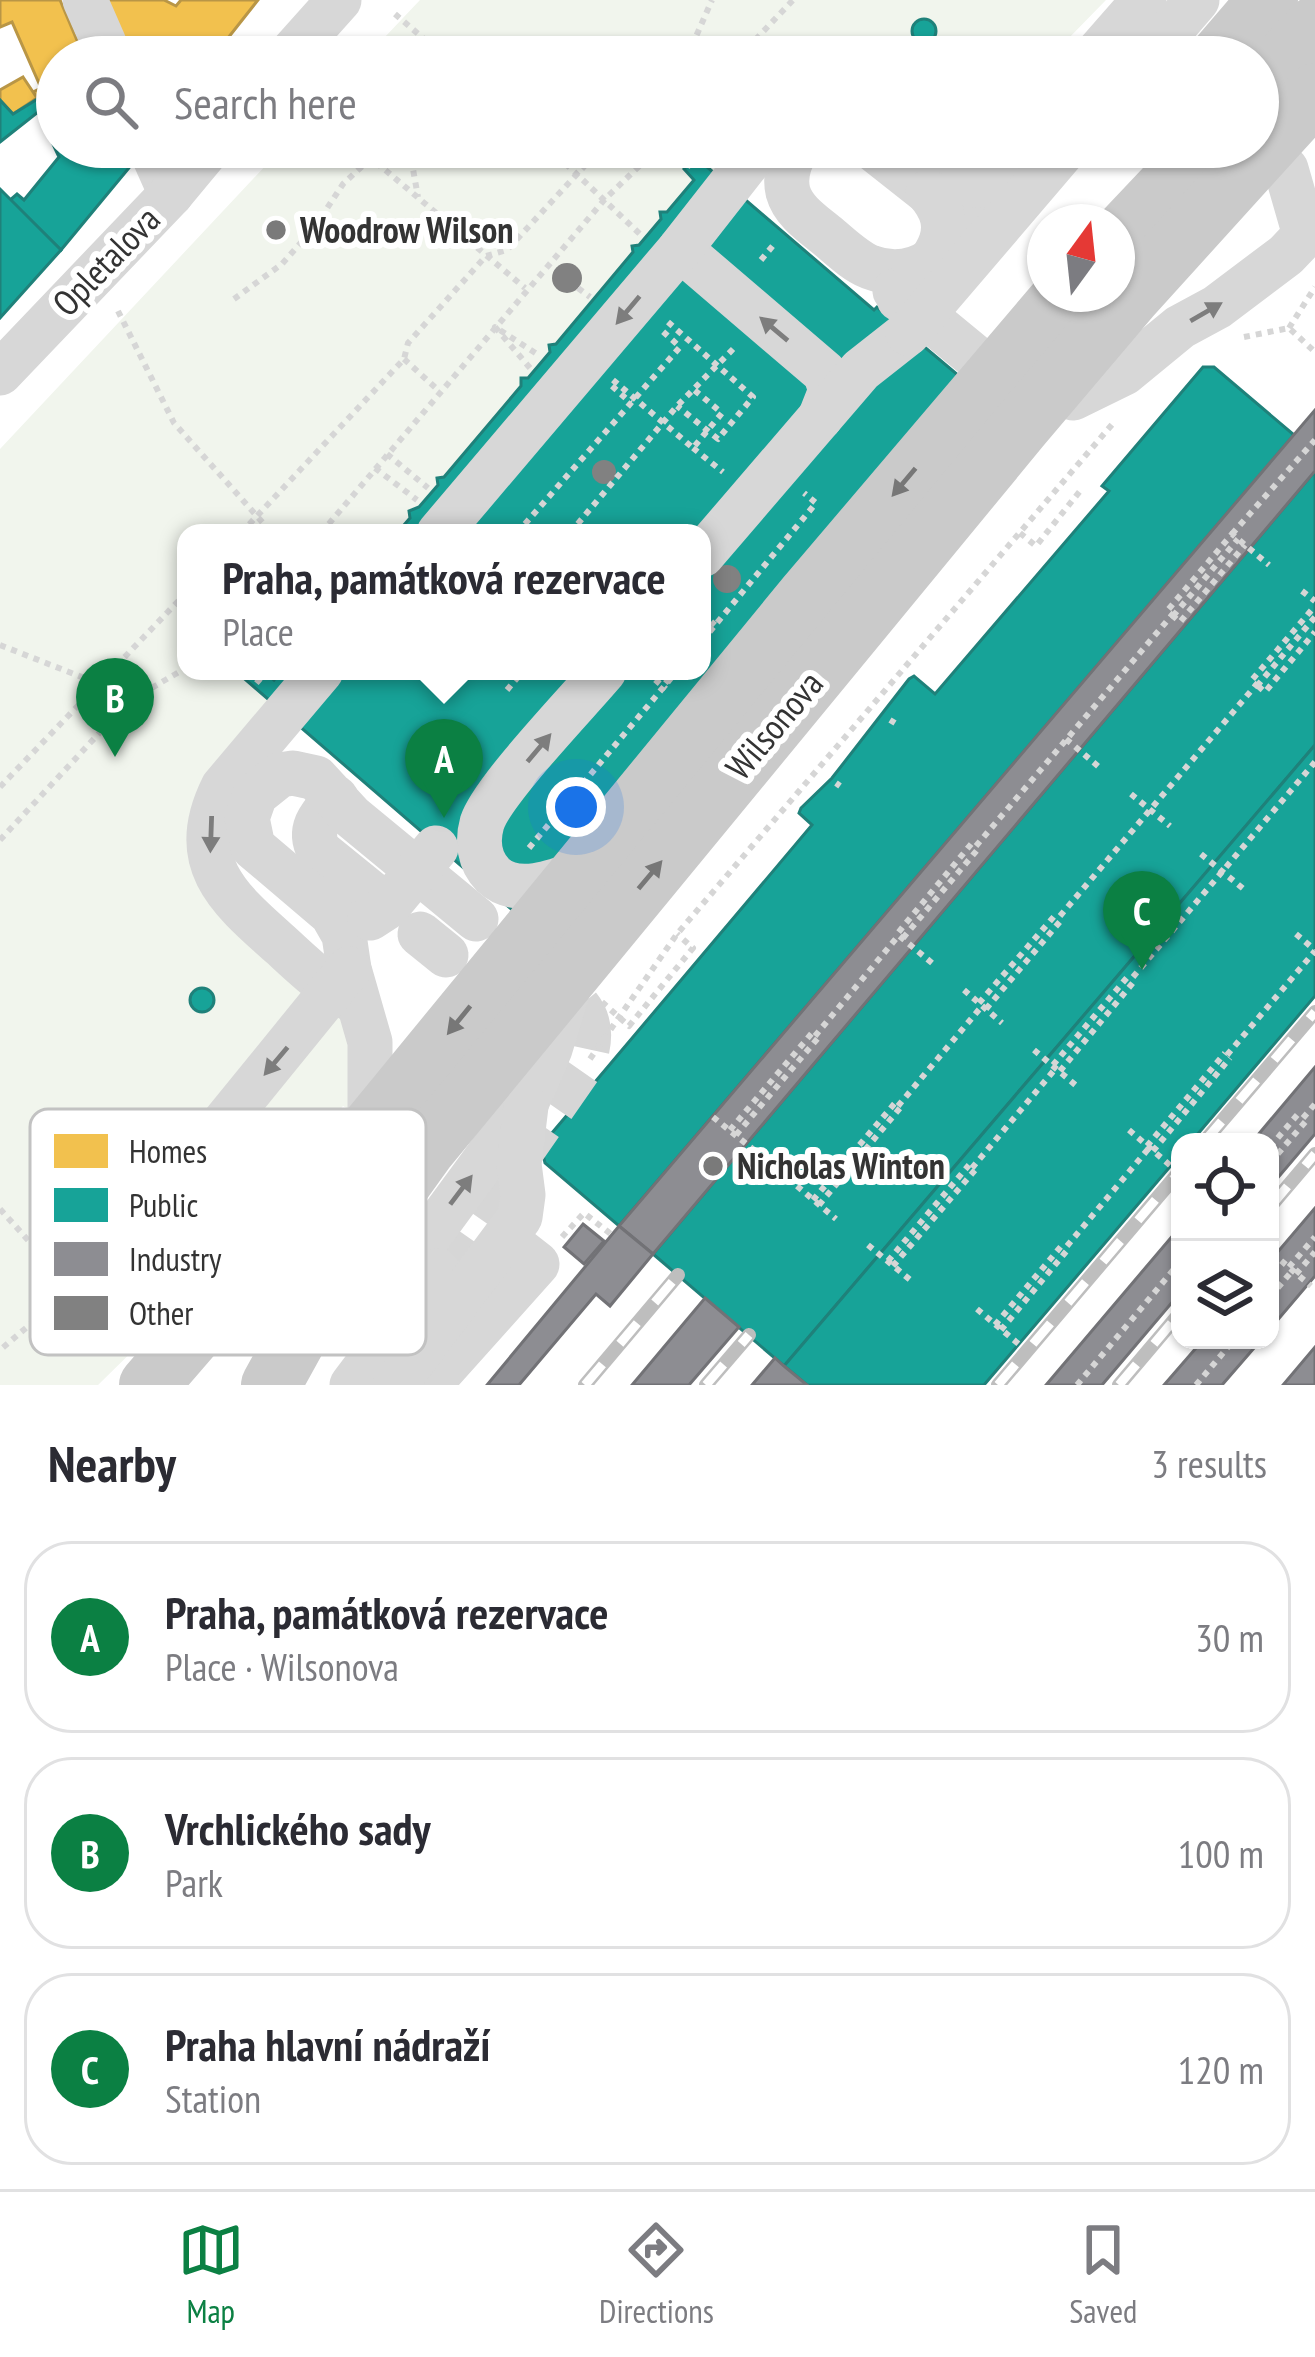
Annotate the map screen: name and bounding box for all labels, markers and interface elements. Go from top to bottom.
search box [36,36,1279,168]
icon: search [78,69,144,135]
text: Search here [174,73,357,131]
street label: Opletalova [42,196,169,326]
north arrow [1027,204,1135,312]
place label: Woodrow Wilson [299,206,513,253]
marker: Woodrow Wilson [263,217,289,243]
one-way arrow [616,295,642,325]
one-way arrow [1189,303,1223,324]
one-way arrow [759,317,789,343]
one-way arrow [891,467,917,497]
popup [177,524,711,680]
text: Praha, památková rezervace [222,548,666,606]
text: Place [222,606,294,657]
pin: B [76,658,154,757]
street label: Wilsonova [715,661,833,789]
pin: A [405,719,483,818]
one-way arrow [525,733,551,763]
your location [546,777,606,837]
one-way arrow [201,816,220,854]
one-way arrow [636,860,662,890]
pin: C [1103,871,1181,970]
one-way arrow [446,1004,472,1035]
one-way arrow [263,1046,289,1076]
legend [30,1109,426,1355]
text: Homes [129,1129,207,1172]
map controls [1171,1133,1279,1349]
button: locate [1171,1133,1279,1241]
place label: Nicholas Winton [737,1142,945,1189]
marker: Nicholas Winton [700,1153,726,1179]
one-way arrow [448,1174,472,1206]
text: Public [129,1183,198,1226]
text: Industry [129,1237,222,1280]
button: layers [1171,1241,1279,1349]
text: Other [129,1291,193,1334]
text: Nearby [48,1430,176,1496]
text: 3 results [1151,1438,1267,1489]
text: Praha, památková rezervace [165,1583,609,1641]
text: A [80,1612,100,1663]
text: 30 m [1195,1612,1264,1663]
text: Place · Wilsonova [165,1641,399,1692]
text: Vrchlického sady [165,1799,431,1857]
text: B [80,1828,100,1879]
text: 100 m [1178,1828,1264,1879]
text: Park [165,1857,223,1908]
text: Praha hlavní nádraží [165,2015,490,2073]
text: C [81,2044,99,2095]
text: 120 m [1178,2044,1264,2095]
text: Station [165,2073,261,2124]
tab: Map [178,2217,244,2332]
tab: Directions [599,2217,714,2332]
tab: Saved [1069,2217,1137,2332]

